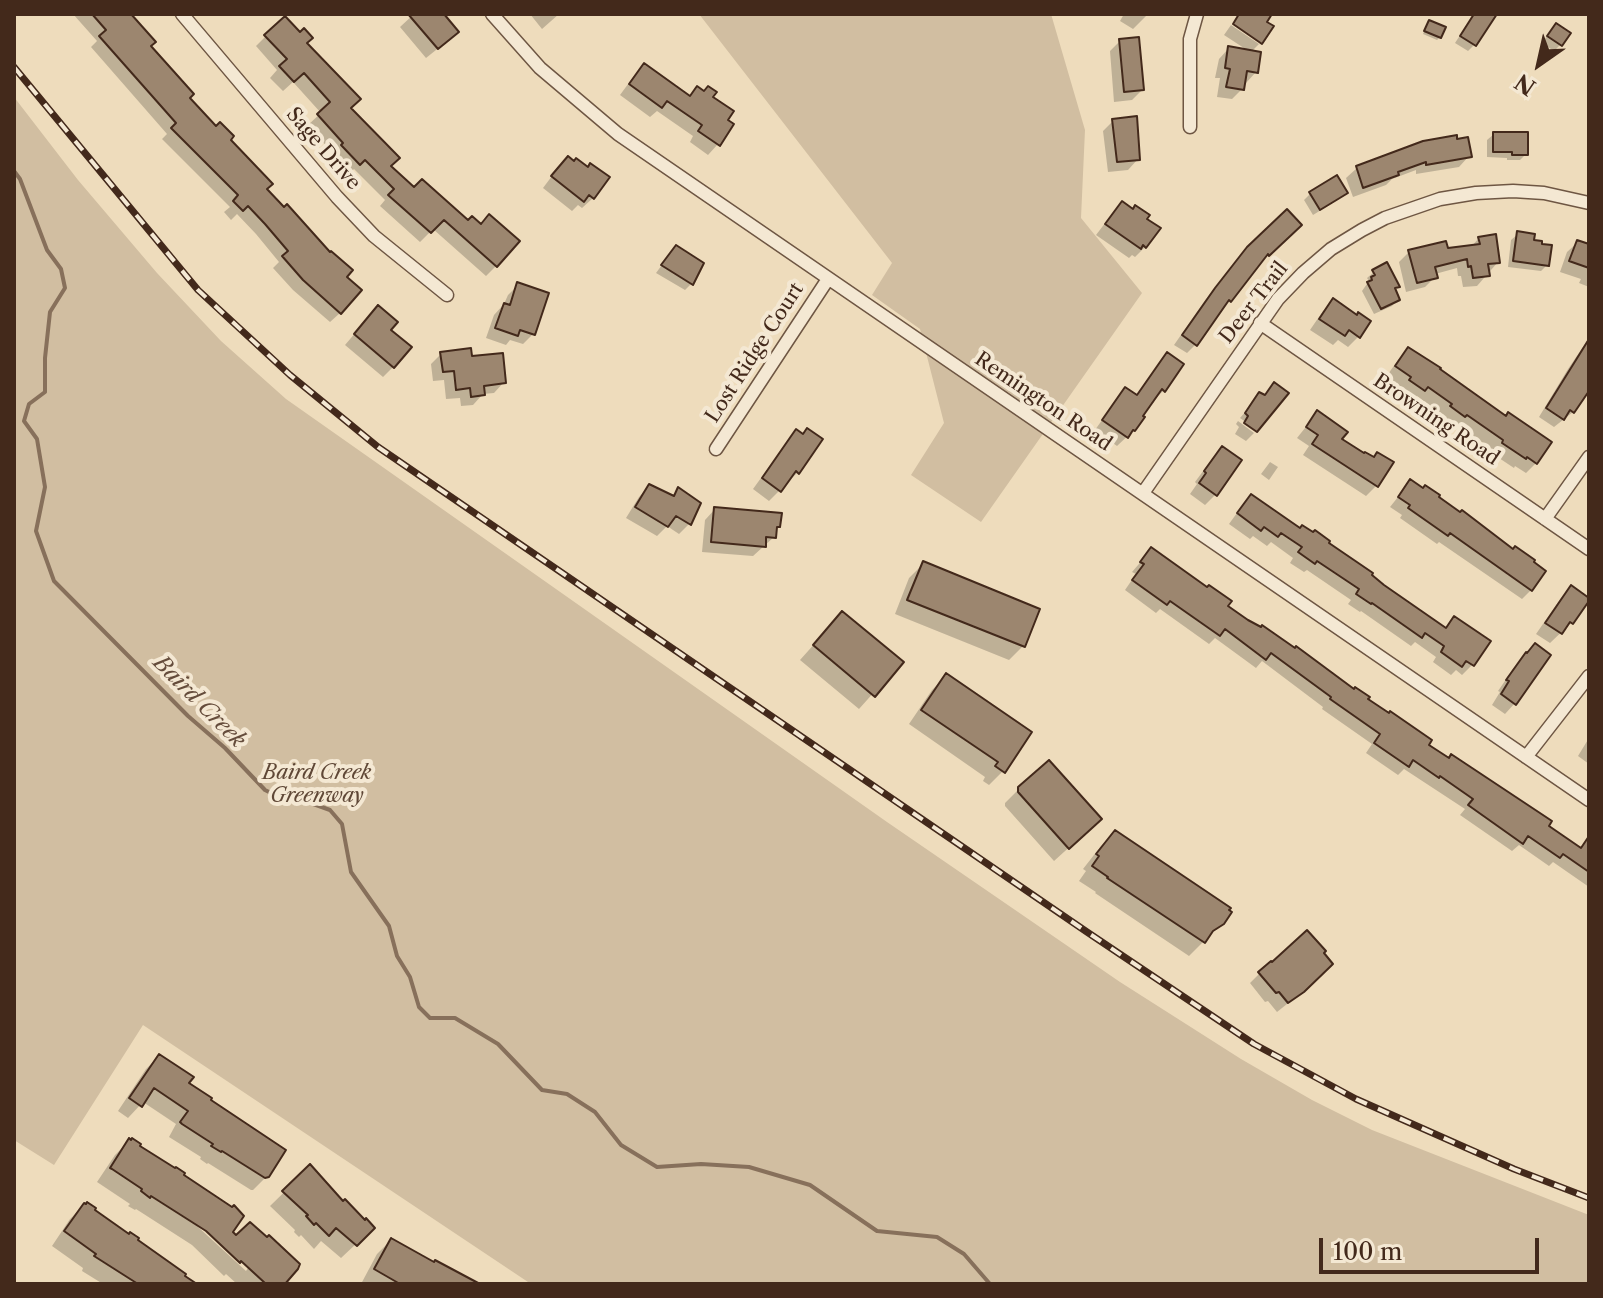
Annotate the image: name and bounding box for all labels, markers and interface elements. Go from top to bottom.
north arrow [1499,24,1579,104]
text: N [1510,68,1541,101]
street label: Sage Drive [281,103,365,195]
street label: Deer Trail [1215,257,1293,349]
street label: Lost Ridge Court [701,279,809,427]
street label: Remington Road [970,347,1116,457]
street label: Browning Road [1368,369,1504,471]
water label: Baird Creek [147,650,251,754]
park label: Baird Creek Greenway [263,761,371,808]
scale bar [1323,1222,1543,1272]
text: 100 m [1333,1237,1402,1266]

